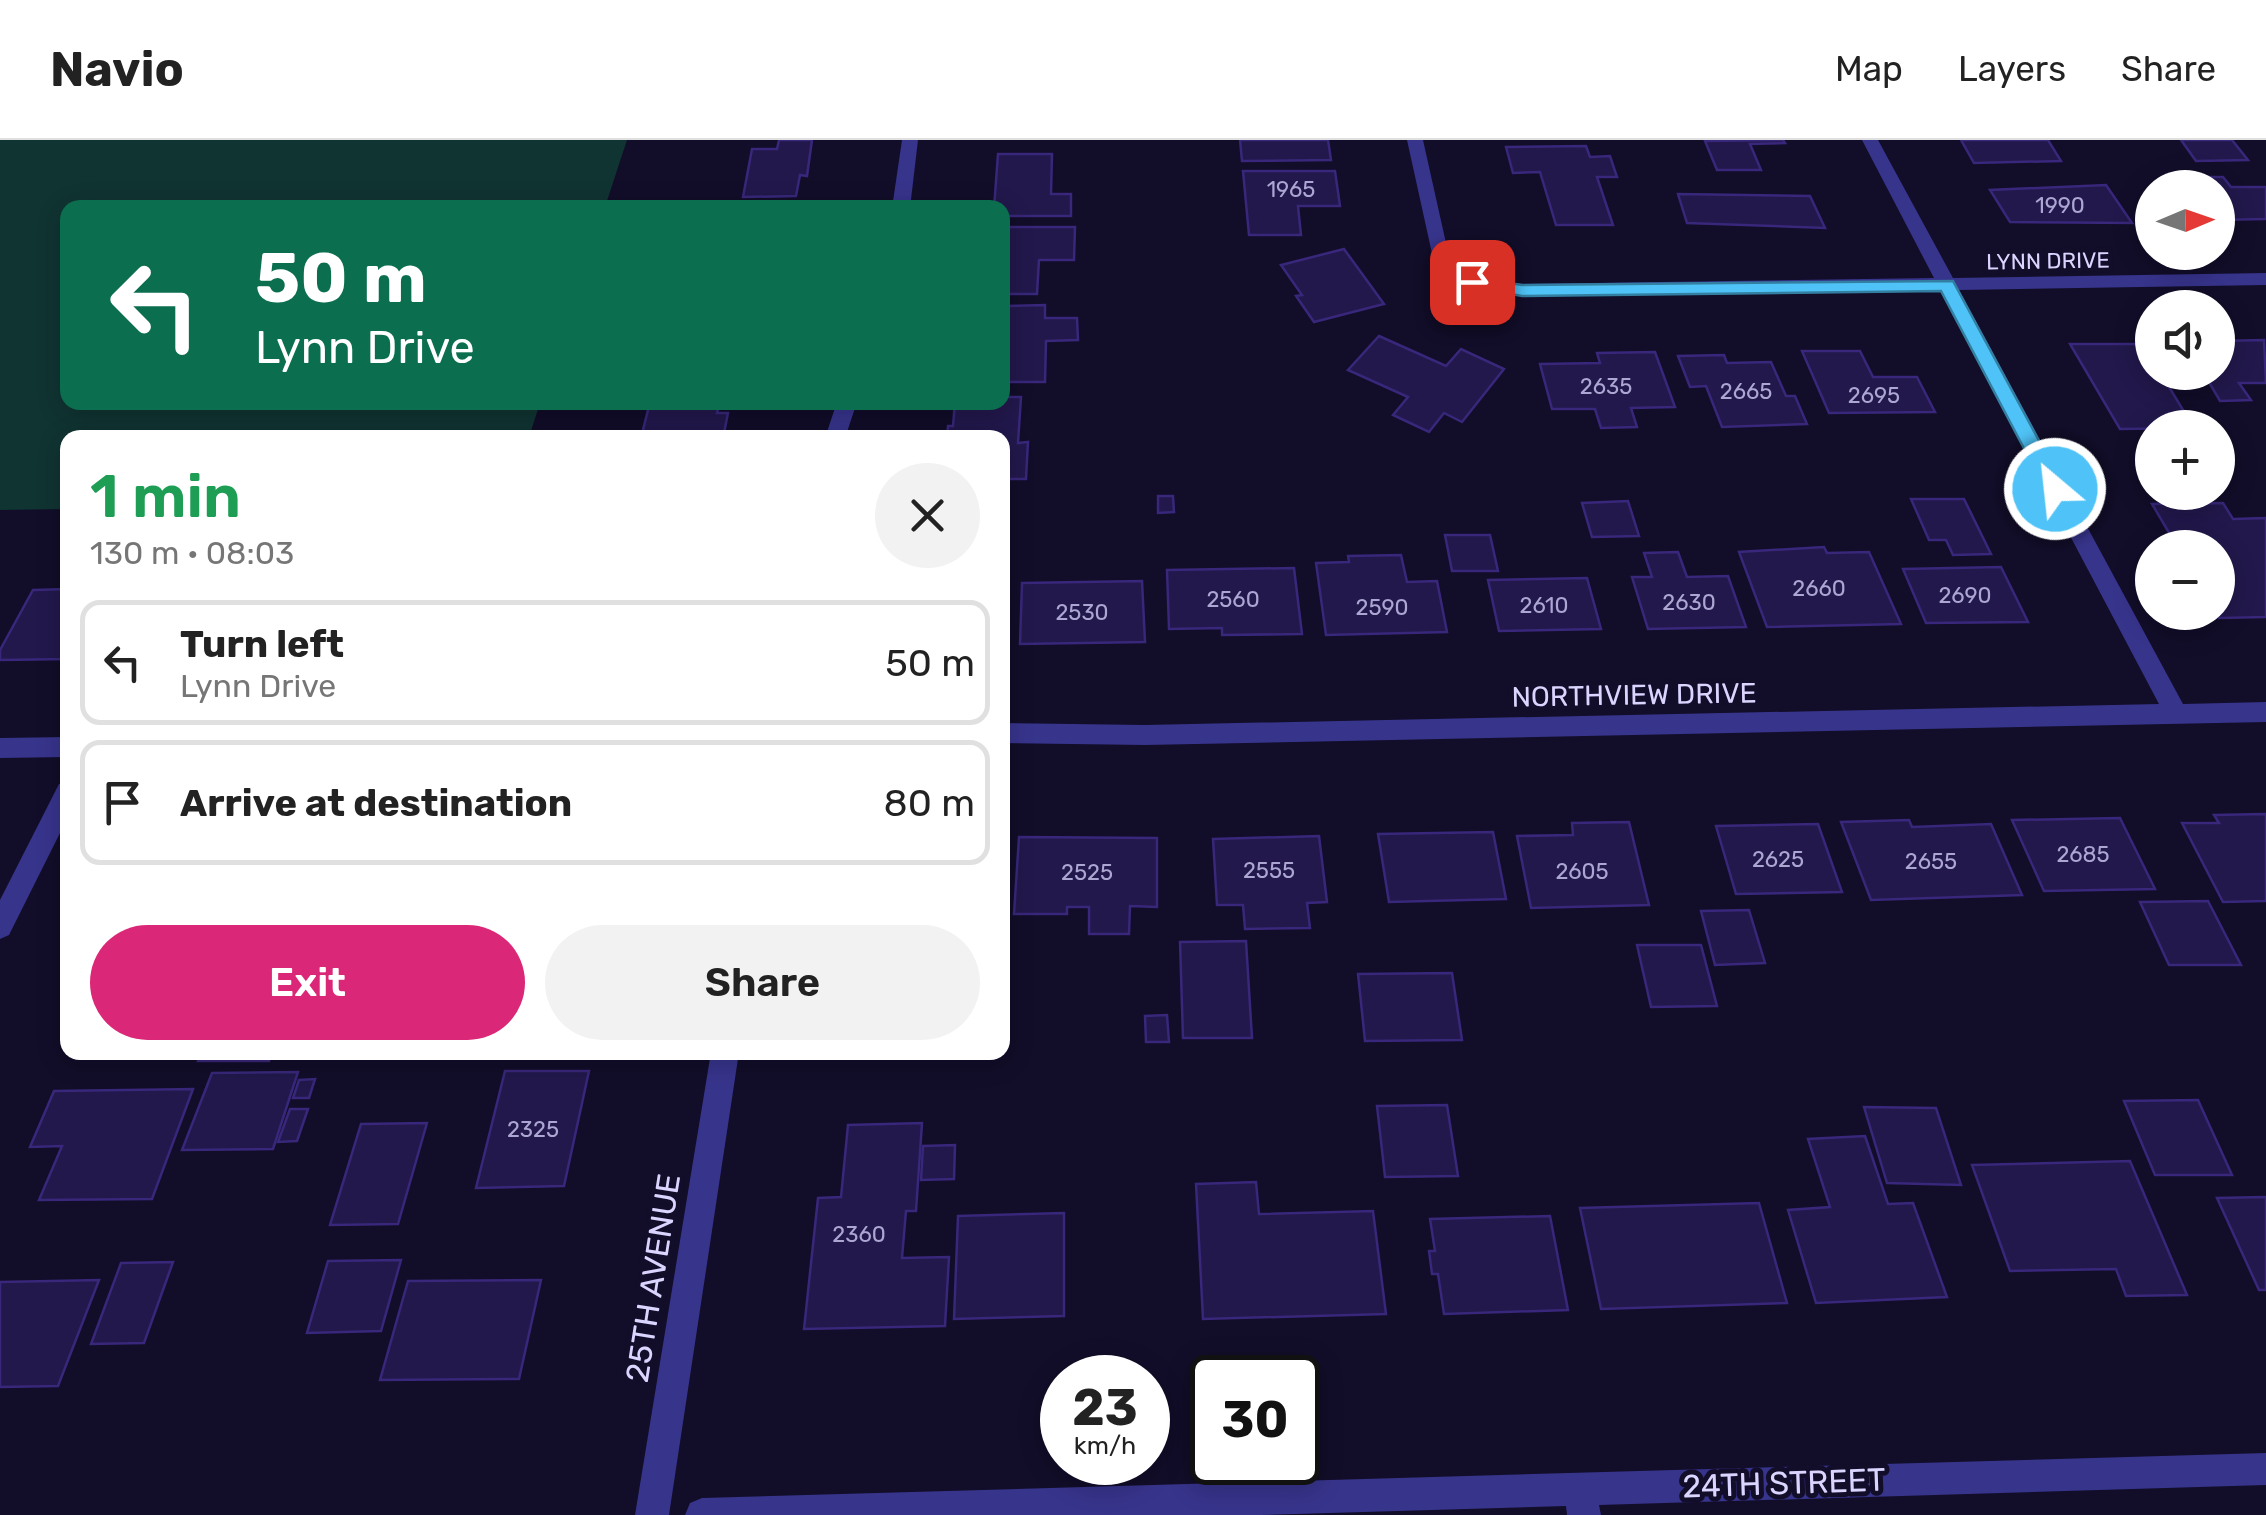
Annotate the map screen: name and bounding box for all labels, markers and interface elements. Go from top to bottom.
text: Navio [50,41,184,98]
text: Map [1835,48,1903,90]
text: Layers [1958,48,2066,90]
text: Share [2121,48,2216,90]
north arrow [2135,170,2235,270]
map controls [2135,170,2235,630]
house number: 1965 [1267,176,1315,203]
house number: 1990 [2035,192,2085,219]
text: 50 m [255,237,427,320]
icon: left [90,240,220,370]
pin [1430,240,1515,325]
street label: LYNN DRIVE [1986,246,2110,276]
icon: arrive [1445,255,1500,310]
button: sound [2135,290,2235,390]
text: Lynn Drive [255,321,475,374]
house number: 2635 [1580,373,1632,400]
house number: 2665 [1720,378,1772,405]
house number: 2695 [1848,382,1900,409]
button: + [2135,410,2235,510]
position arrow [2003,437,2107,541]
text: 1 min [90,461,241,532]
button: close [875,463,980,568]
button: − [2135,530,2235,630]
text: 130 m · 08:03 [90,534,294,572]
house number: 2660 [1792,575,1846,602]
house number: 2690 [1938,582,1992,609]
house number: 2560 [1206,586,1260,613]
house number: 2630 [1662,589,1716,616]
house number: 2610 [1519,592,1569,619]
house number: 2590 [1356,594,1409,621]
house number: 2530 [1055,599,1109,626]
text: Turn left [180,621,344,667]
icon: left [95,635,150,690]
text: 50 m [885,640,975,686]
text: Lynn Drive [180,667,336,705]
street label: NORTHVIEW DRIVE [1511,676,1757,714]
icon: arrive [95,775,150,830]
text: Arrive at destination [180,780,572,826]
text: 80 m [884,780,975,826]
house number: 2685 [2056,841,2110,868]
house number: 2625 [1752,846,1804,873]
house number: 2655 [1905,848,1957,875]
house number: 2555 [1243,857,1295,884]
house number: 2605 [1555,858,1609,885]
house number: 2525 [1061,859,1113,886]
button: Exit [90,925,525,1040]
button: Share [545,925,980,1040]
house number: 2325 [507,1116,559,1143]
street label: 25TH AVENUE [618,1171,688,1385]
house number: 2360 [832,1221,886,1248]
speed limit sign: 30 [1190,1355,1320,1485]
text: 23 [1072,1378,1138,1438]
text: km/h [1074,1431,1136,1460]
street label: 24TH STREET [1682,1460,1886,1506]

